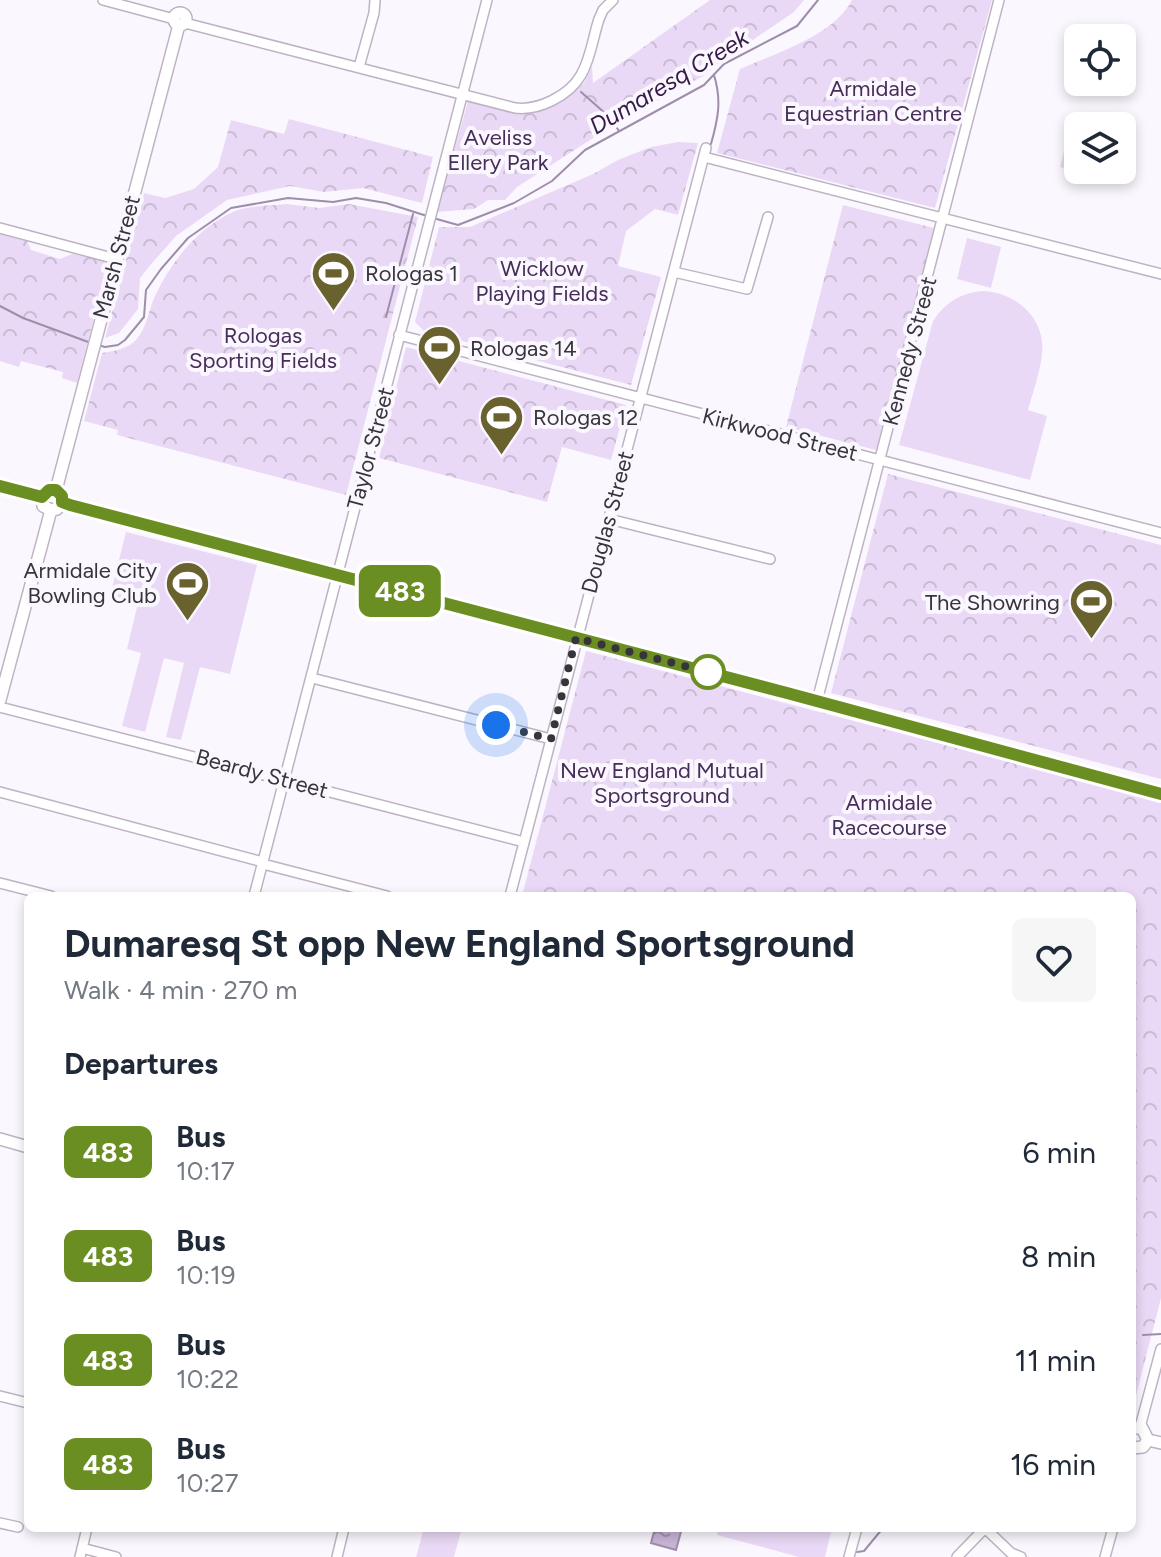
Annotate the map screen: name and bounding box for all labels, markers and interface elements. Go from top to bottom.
water label: Dumaresq Creek [584,22,755,140]
map controls [1064,24,1136,184]
button: locate [1064,24,1136,96]
park label: Armidale Equestrian Centre [784,75,962,127]
button: layers [1064,112,1136,184]
park label: Aveliss Ellery Park [447,124,549,176]
street label: Marsh Street [87,192,146,322]
sports icon: Rologas 1 [310,249,358,312]
park label: Wicklow Playing Fields [476,255,608,307]
place label: Rologas 1 [365,260,458,287]
street label: Kennedy Street [877,274,942,429]
park label: Rologas Sporting Fields [189,322,337,374]
sports icon: Rologas 14 [415,324,463,387]
place label: Rologas 14 [470,335,577,362]
street label: Taylor Street [341,384,400,512]
sports icon: Rologas 12 [478,393,526,456]
street label: Kirkwood Street [699,402,860,467]
place label: Rologas 12 [533,404,638,431]
street label: Douglas Street [575,448,639,596]
place label: Armidale City Bowling Club [24,557,157,609]
sports icon: Armidale City Bowling Club [164,559,212,622]
line badge: 483 [354,565,446,617]
text: 483 [375,574,425,608]
sports icon: The Showring [1067,578,1115,641]
place label: The Showring [925,589,1060,616]
unlabelled marker [691,655,725,689]
your location [476,705,516,745]
street label: Beardy Street [193,743,331,804]
park label: New England Mutual Sportsground [560,757,764,809]
park label: Armidale Racecourse [831,789,947,841]
button: heart [1012,918,1096,1002]
text: Dumaresq St opp New England Sportsground [64,921,855,967]
text: Walk · 4 min · 270 m [64,974,297,1006]
text: Departures [64,1045,218,1082]
text: Bus [176,1118,225,1155]
text: 6 min [1022,1134,1096,1171]
text: 483 [83,1135,133,1169]
text: 10:17 [176,1155,235,1187]
text: Bus [176,1222,225,1259]
text: 8 min [1021,1238,1096,1275]
text: 483 [83,1239,133,1273]
text: 10:19 [176,1259,235,1291]
text: Bus [176,1326,225,1363]
text: 11 min [1015,1342,1096,1379]
text: 483 [83,1343,133,1377]
text: 10:22 [176,1363,239,1395]
text: Bus [176,1430,225,1467]
text: 16 min [1010,1446,1096,1483]
text: 483 [83,1447,133,1481]
text: 10:27 [176,1467,238,1499]

